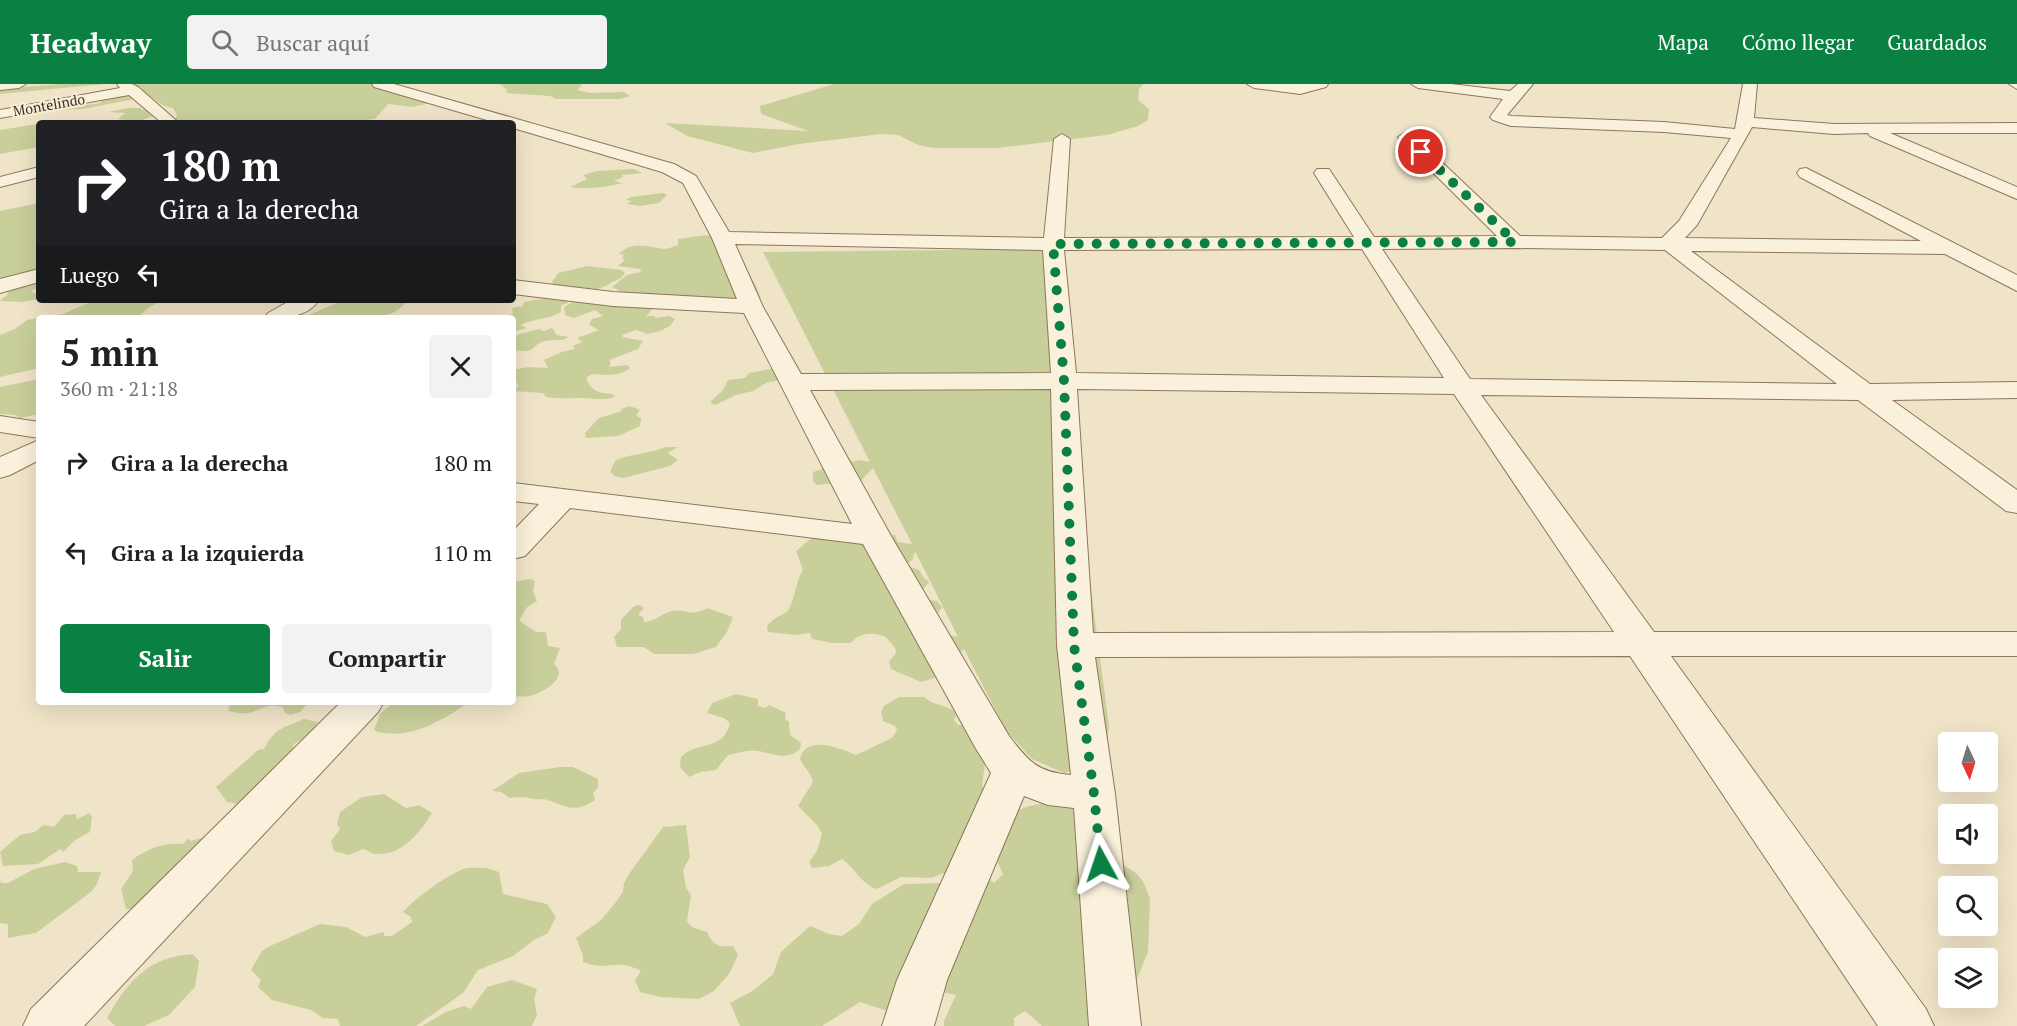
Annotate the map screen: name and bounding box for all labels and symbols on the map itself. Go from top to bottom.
street label: Montelindo [11,89,87,120]
pin [1395,126,1446,177]
north arrow [1938,732,1998,792]
position arrow [1069,832,1133,896]

